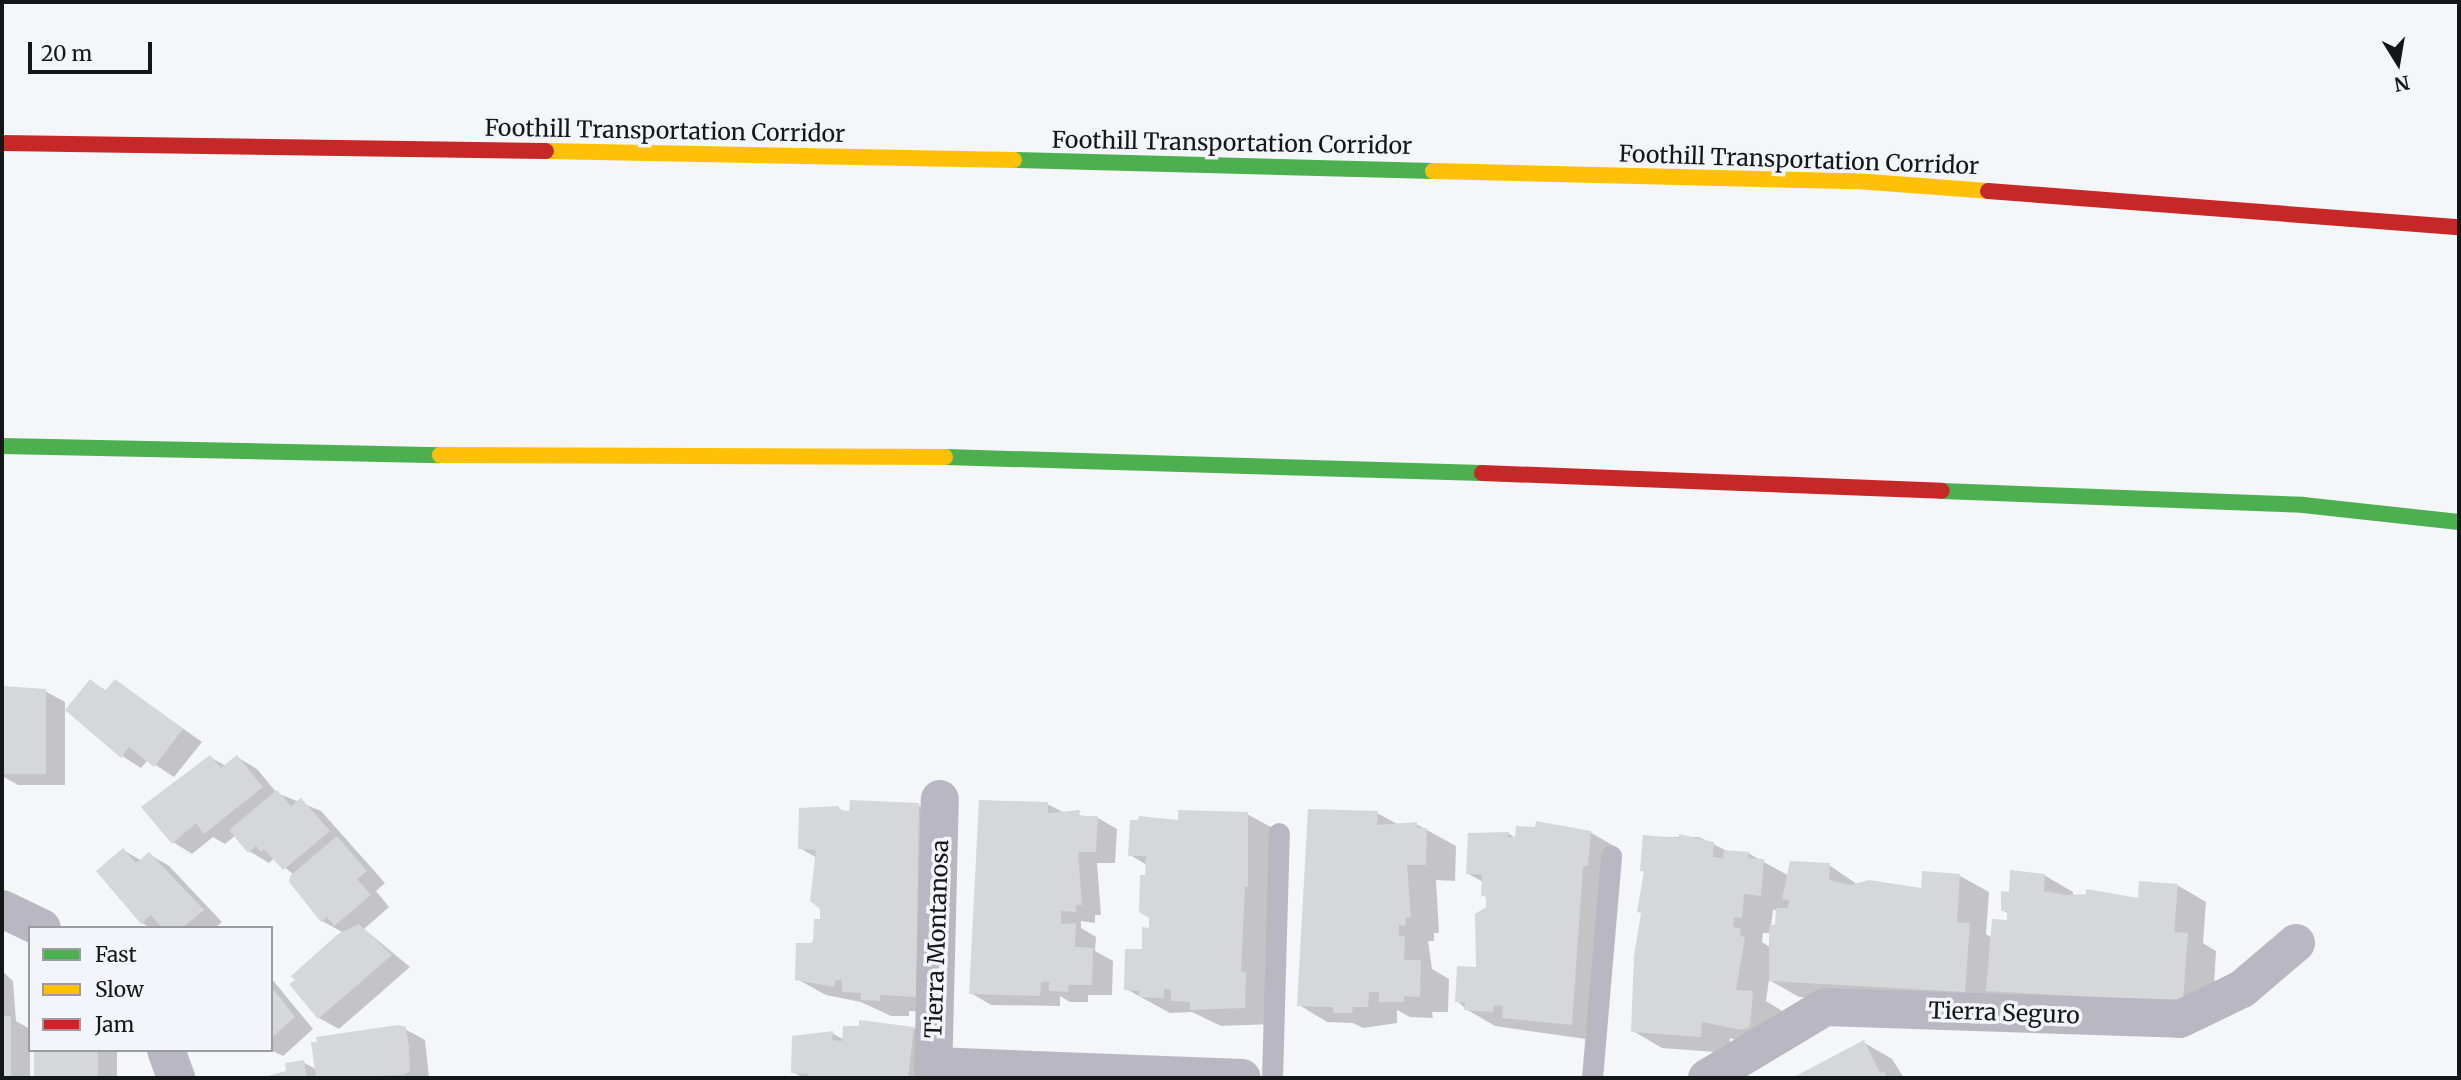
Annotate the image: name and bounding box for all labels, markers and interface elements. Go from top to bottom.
scale bar [32,28,156,72]
north arrow [2363,28,2433,98]
text: 20 m [41,40,92,67]
text: N [2392,70,2412,97]
street label: Foothill Transportation Corridor [484,114,846,148]
street label: Foothill Transportation Corridor [1051,126,1413,160]
street label: Foothill Transportation Corridor [1618,140,1980,180]
street label: Tierra Montanosa [920,839,954,1039]
legend [28,926,273,1052]
text: Fast [95,941,137,968]
text: Slow [95,976,144,1003]
street label: Tierra Seguro [1928,997,2080,1029]
text: Jam [95,1011,134,1038]

